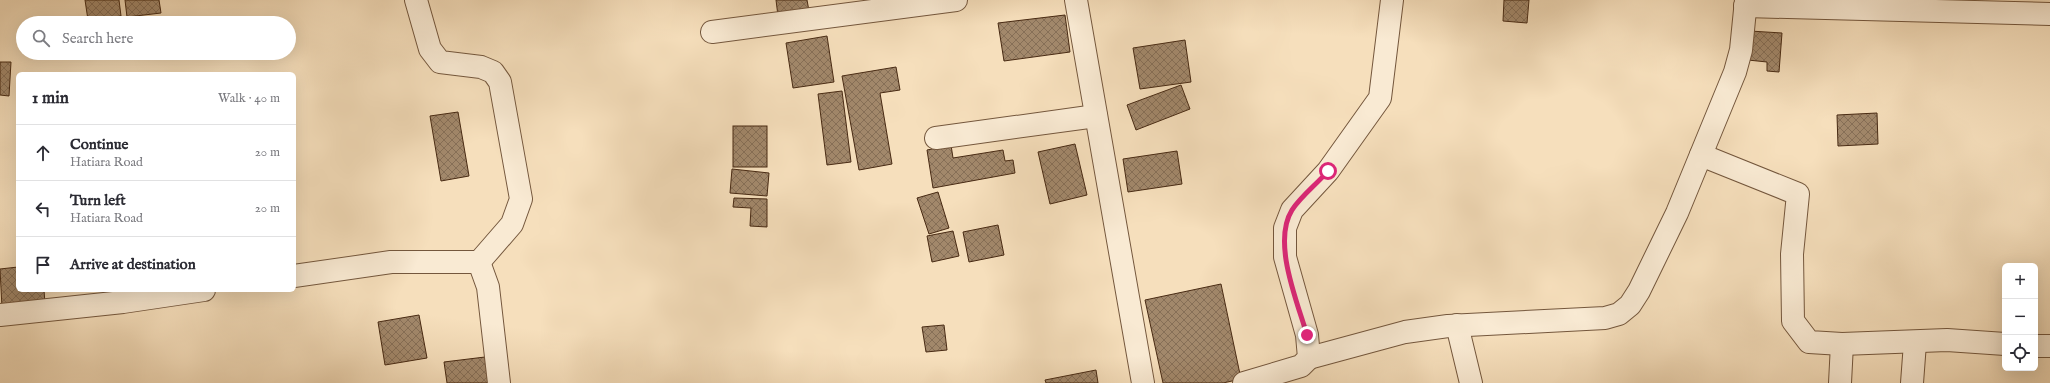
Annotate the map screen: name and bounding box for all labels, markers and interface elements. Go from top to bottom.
search box [16,16,296,60]
icon: search [30,27,52,49]
text: Search here [62,29,133,48]
text: 1 min [32,88,69,109]
text: Walk · 40 m [218,90,280,107]
text: Continue [70,135,128,154]
icon: ahead [32,142,54,164]
text: 20 m [255,144,280,161]
text: Hatiara Road [70,154,143,171]
route start [1319,162,1337,180]
text: Turn left [70,191,126,210]
icon: left [32,198,54,220]
text: 20 m [255,200,280,217]
text: Hatiara Road [70,210,143,227]
icon: arrive [32,254,54,276]
text: Arrive at destination [70,255,196,274]
map controls [2002,263,2038,371]
button: + [2002,263,2038,299]
button: − [2002,299,2038,335]
route end [1298,326,1316,344]
button: locate [2002,335,2038,371]

